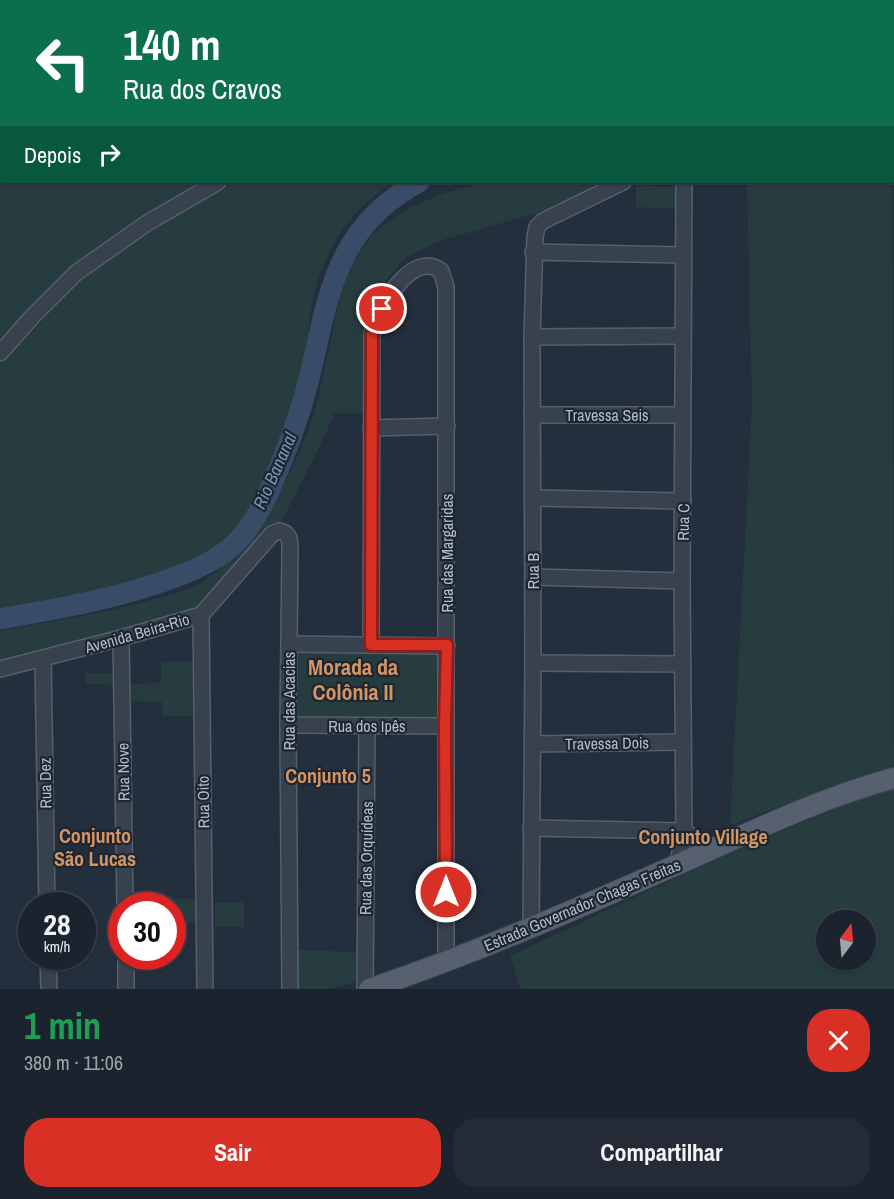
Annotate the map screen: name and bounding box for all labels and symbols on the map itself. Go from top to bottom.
pin [356,283,407,334]
street label: Travessa Seis [565,404,649,426]
water label: Rio Bananal [247,428,303,513]
street label: Rua das Margaridas [436,494,458,612]
street label: Rua C [672,503,694,541]
street label: Rua B [522,553,544,589]
street label: Avenida Beira-Rio [81,608,192,659]
street label: Rua das Acacias [278,652,300,750]
district label: Morada da Colônia II [308,652,398,707]
street label: Rua dos Ipês [328,715,406,737]
street label: Travessa Dois [565,731,649,755]
street label: Rua Nove [111,743,135,801]
street label: Rua Dez [34,757,56,809]
district label: Conjunto 5 [285,762,371,789]
street label: Rua Oito [192,776,214,828]
street label: Rua das Orquídeas [354,801,378,915]
district label: Conjunto São Lucas [54,822,136,872]
district label: Conjunto Village [638,823,768,850]
street label: Estrada Governador Chagas Freitas [480,854,684,956]
position arrow [414,860,478,924]
speed limit sign: 30 [108,892,186,970]
north arrow [816,910,876,970]

